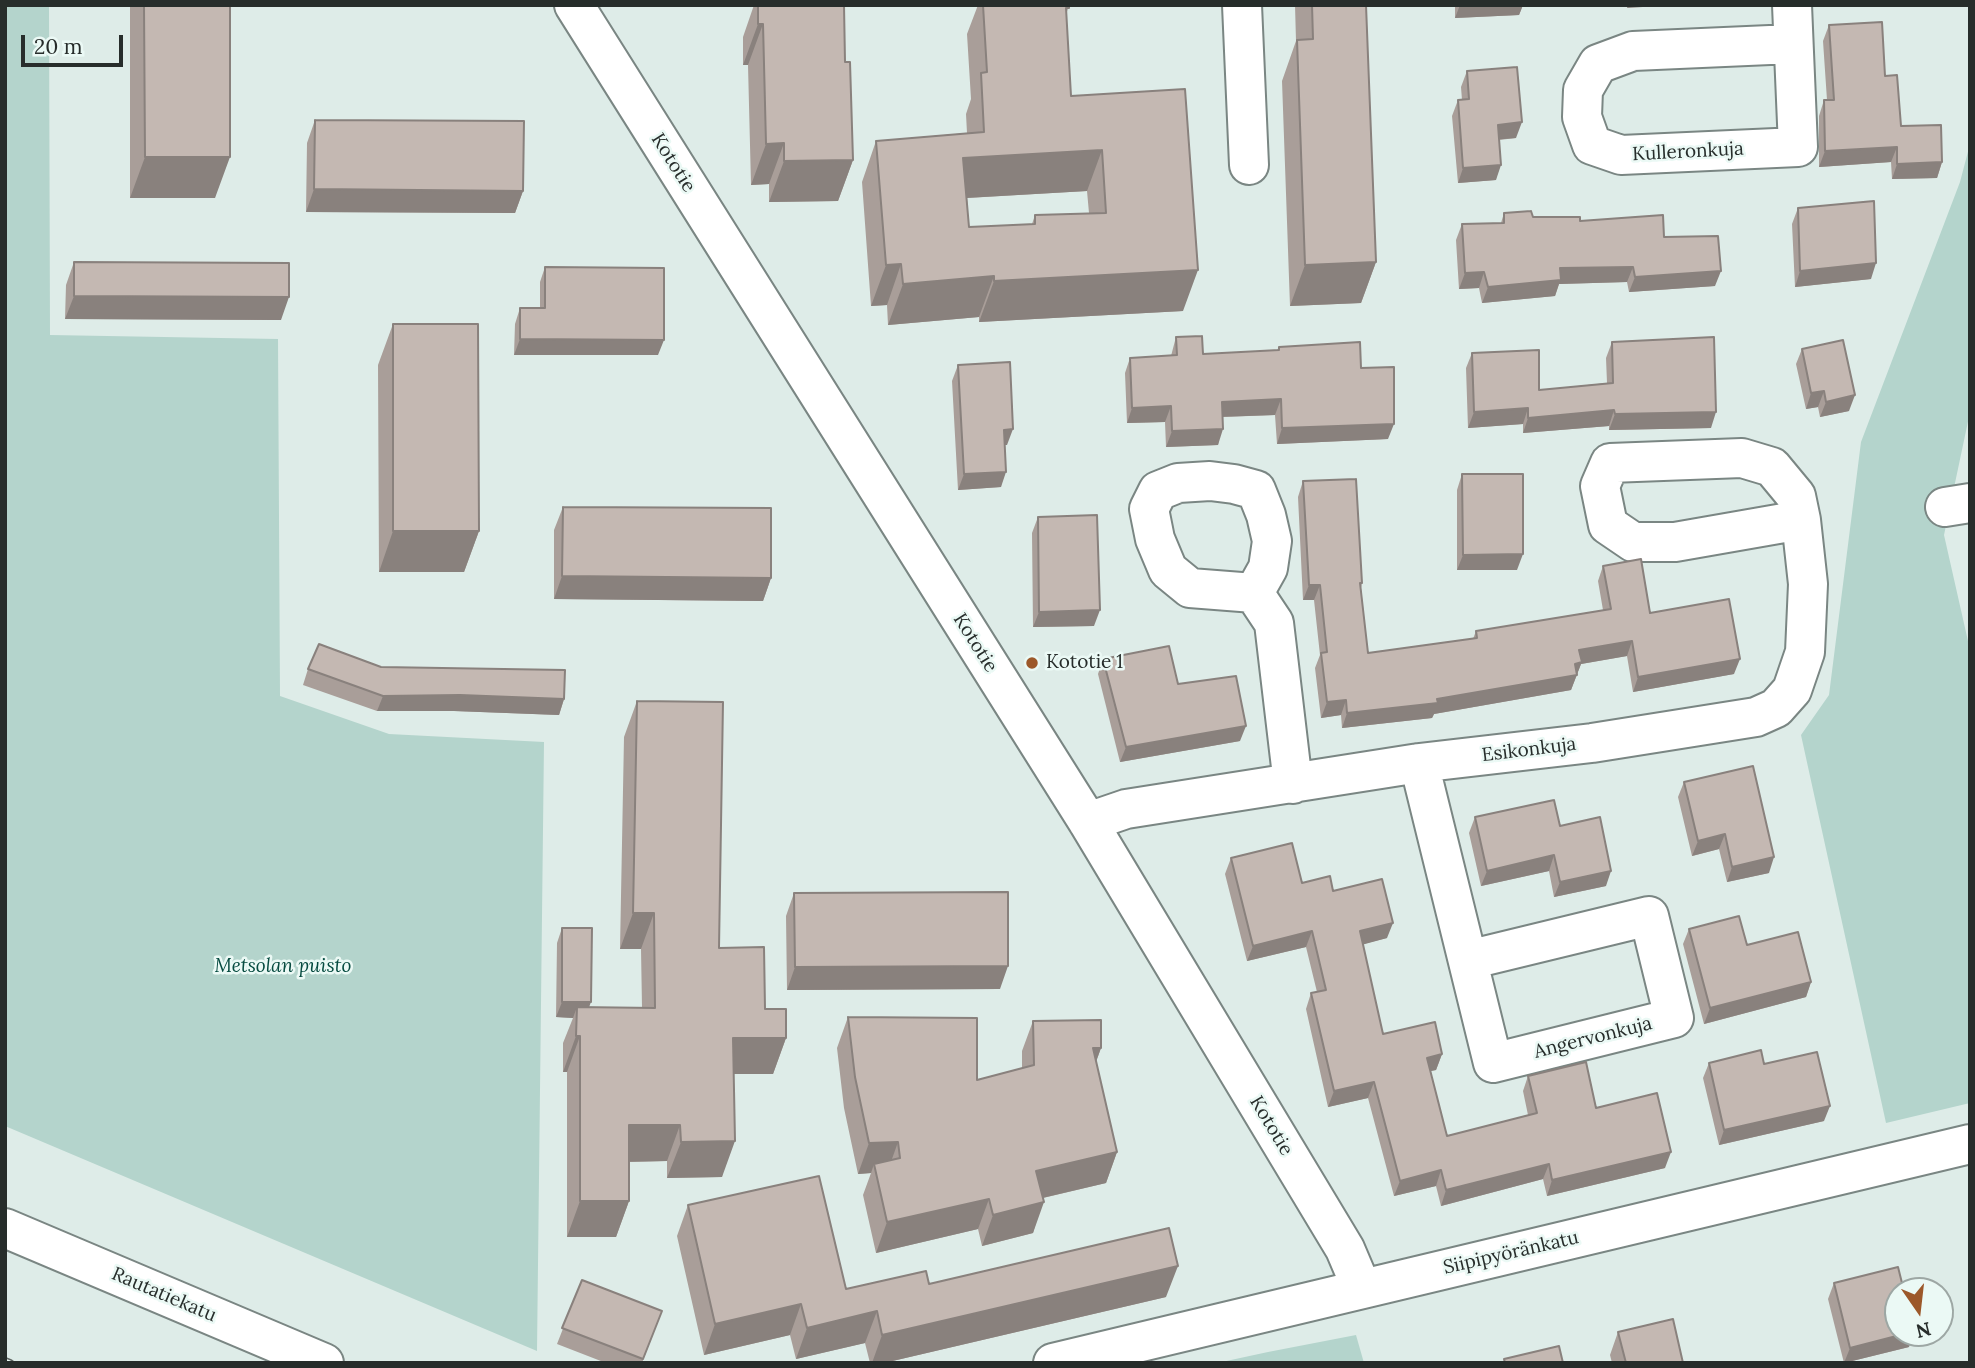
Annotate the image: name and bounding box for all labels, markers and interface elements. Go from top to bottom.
scale bar [24,21,126,65]
text: 20 m [34,33,83,60]
street label: Kototie [646,129,700,197]
street label: Kulleronkuja [1632,138,1744,166]
street label: Kototie [948,609,1002,677]
place label: Kototie 1 [1046,652,1123,674]
marker: Kototie 1 [1024,655,1040,671]
street label: Esikonkuja [1480,733,1578,767]
park label: Metsolan puisto [215,956,351,978]
street label: Angervonkuja [1532,1012,1654,1064]
street label: Kototie [1244,1092,1298,1160]
street label: Siipipyöränkatu [1441,1226,1581,1280]
street label: Rautatiekatu [108,1263,220,1327]
north arrow [1884,1277,1954,1347]
text: N [1914,1317,1934,1344]

